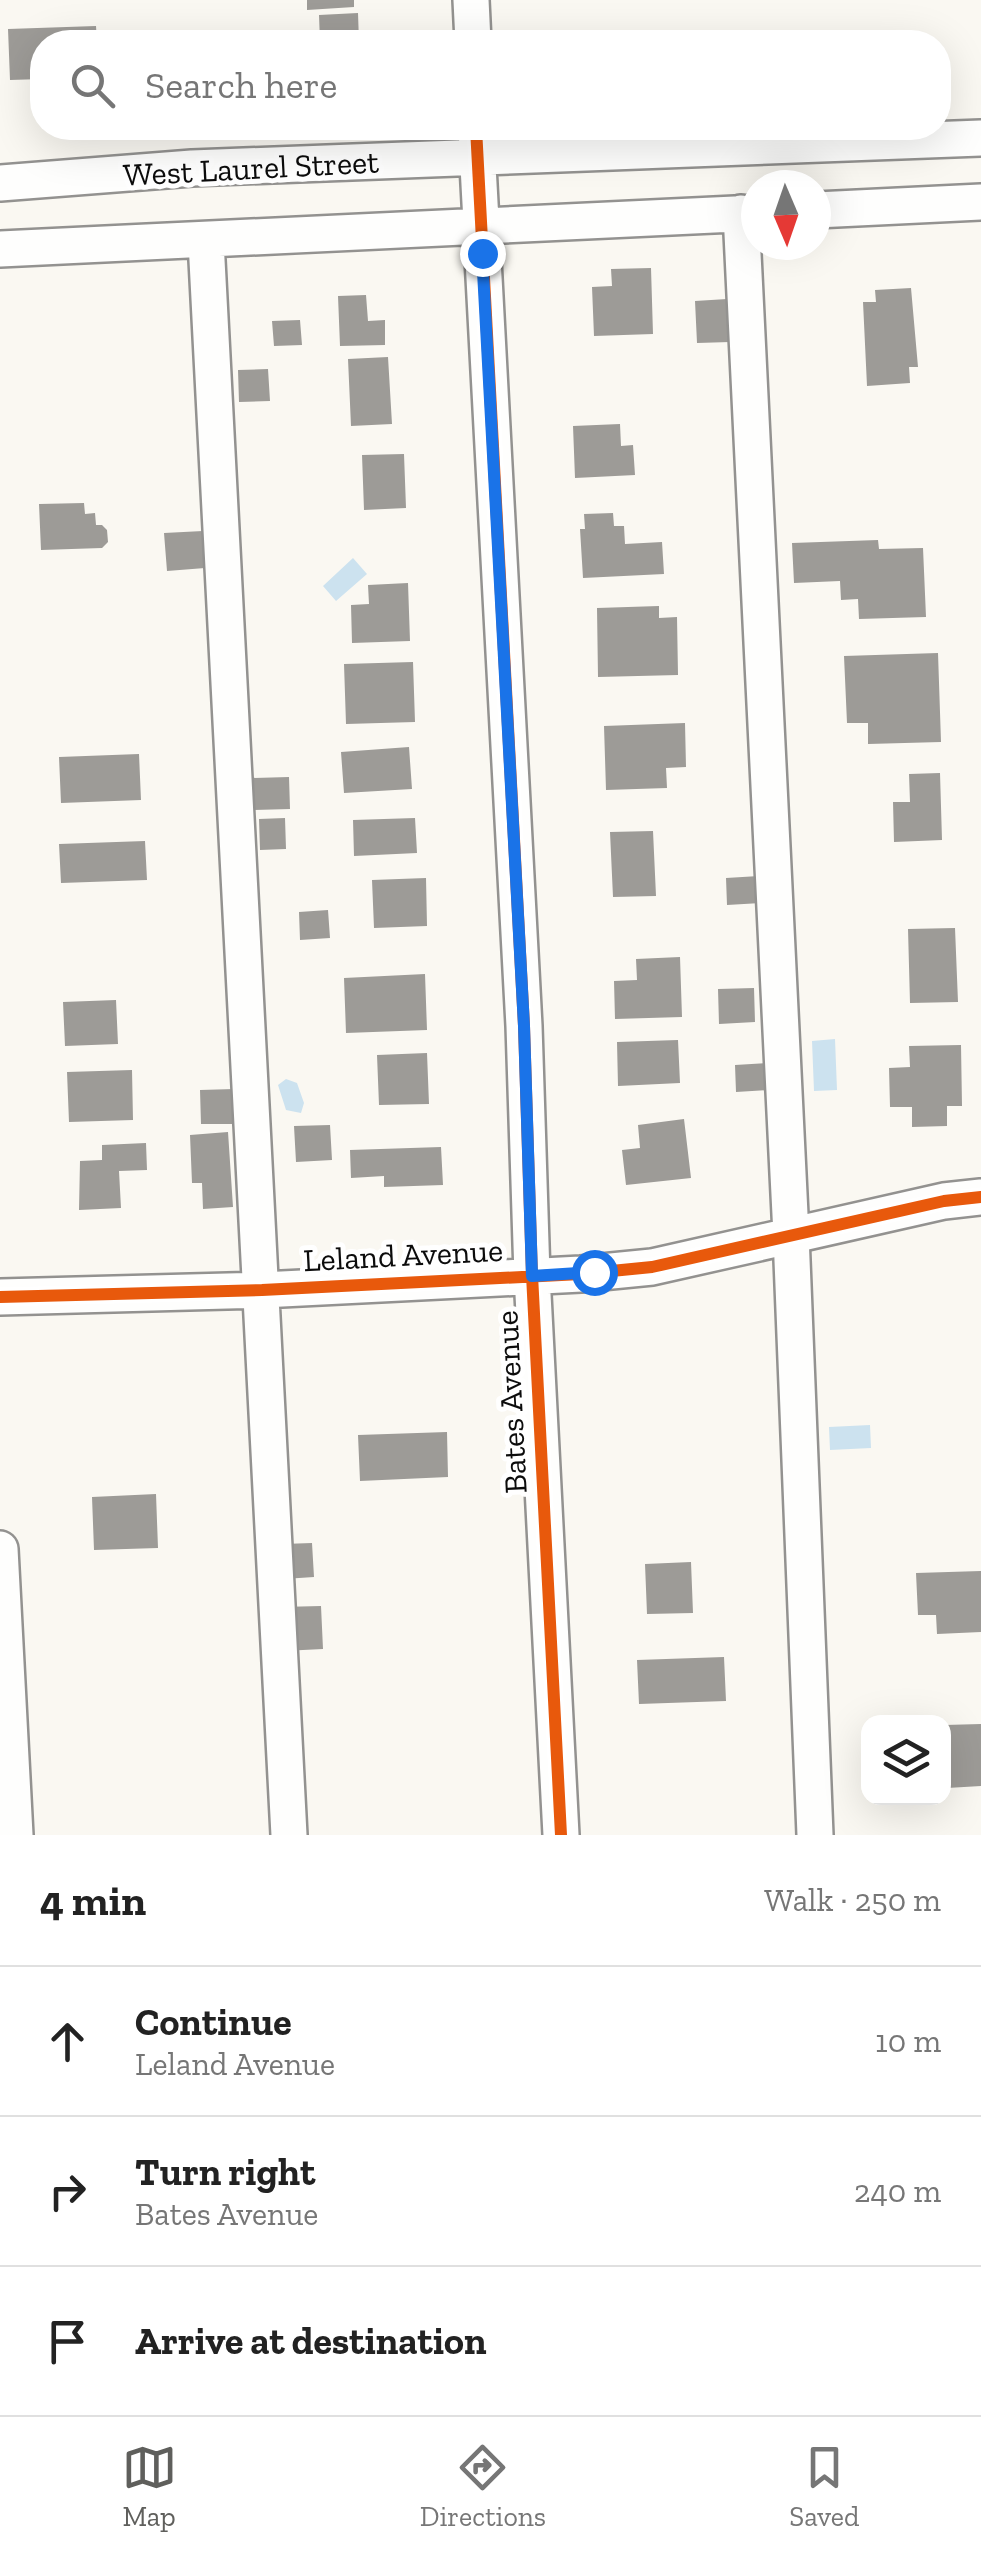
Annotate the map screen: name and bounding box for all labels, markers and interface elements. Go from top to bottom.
search box [30,30,951,140]
icon: search [65,58,120,113]
text: Search here [145,62,337,108]
street label: West Laurel Street [122,142,380,194]
north arrow [741,170,831,260]
route end [460,231,506,277]
street label: Leland Avenue [302,1231,504,1279]
route start [572,1250,618,1296]
street label: Bates Avenue [487,1309,535,1495]
map controls [861,1715,951,1805]
button: layers [861,1715,951,1805]
text: 4 min [40,1875,146,1926]
text: Walk · 250 m [764,1881,941,1919]
text: Continue [135,1999,292,2045]
icon: ahead [40,2014,95,2069]
text: 10 m [875,2022,941,2060]
text: Leland Avenue [135,2045,335,2083]
text: Turn right [135,2149,315,2195]
icon: right [40,2164,95,2219]
text: 240 m [854,2172,941,2210]
text: Bates Avenue [135,2195,318,2233]
icon: arrive [40,2314,95,2369]
text: Arrive at destination [135,2318,486,2364]
tab: Map [122,2440,177,2533]
tab: Directions [420,2440,546,2533]
tab: Saved [789,2440,859,2533]

